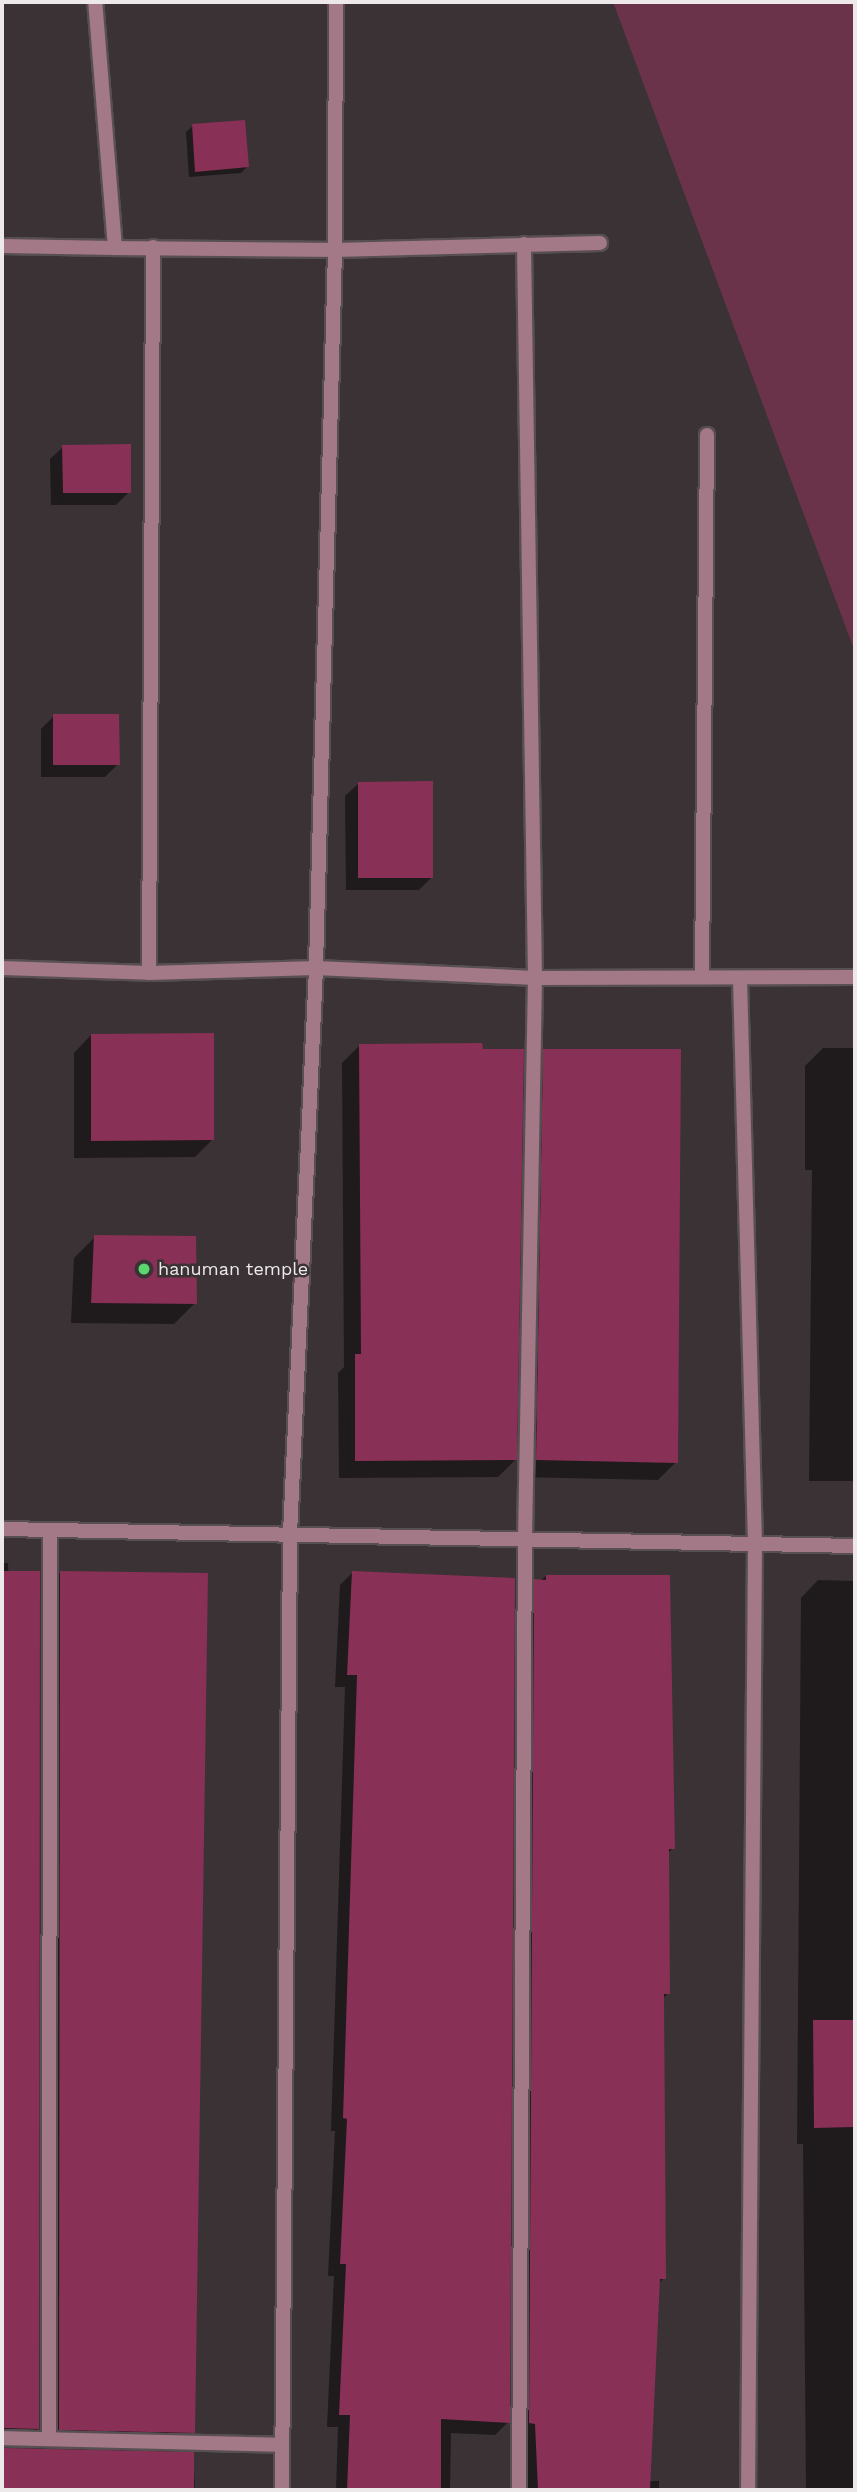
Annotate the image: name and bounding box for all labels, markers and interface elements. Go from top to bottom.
place label: hanuman temple [158,1258,308,1280]
marker: hanuman temple [136,1261,152,1277]

